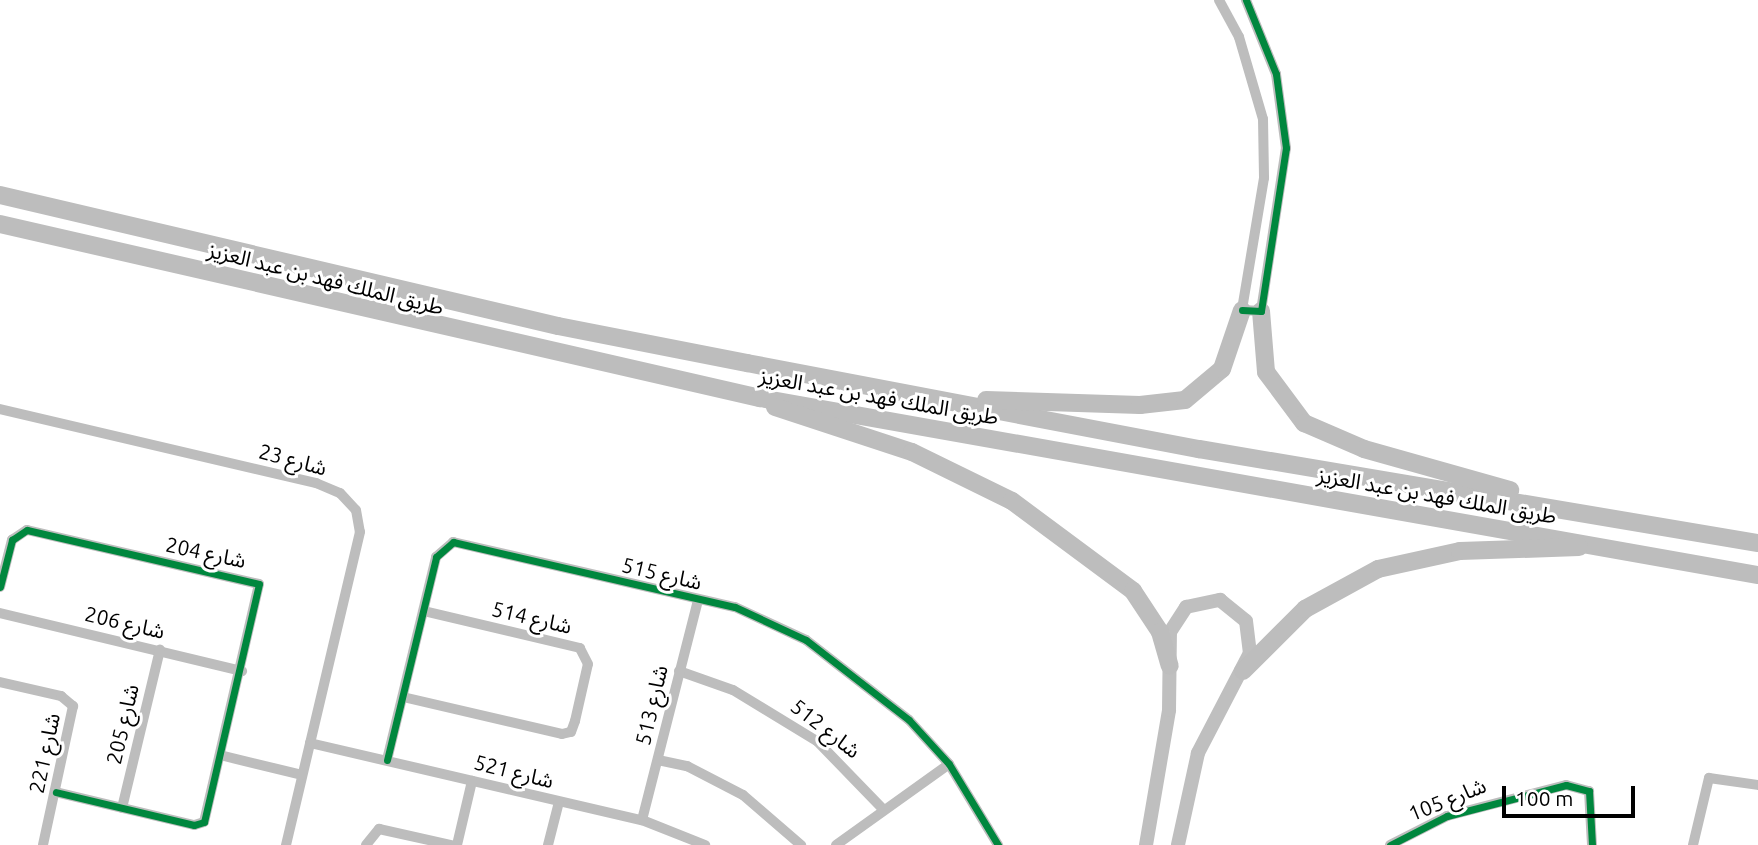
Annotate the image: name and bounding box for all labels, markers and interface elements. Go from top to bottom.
street label: طريق الملك فهد بن عبد العزيز [205,236,447,320]
street label: طريق الملك فهد بن عبد العزيز [758,363,1000,429]
street label: شارع 23 [256,438,330,480]
street label: طريق الملك فهد بن عبد العزيز [1316,462,1558,528]
street label: شارع 204 [164,531,248,573]
street label: شارع 515 [620,552,704,594]
street label: شارع 514 [490,596,574,638]
street label: شارع 206 [83,601,167,643]
street label: شارع 513 [630,663,672,747]
street label: شارع 205 [101,682,143,766]
street label: شارع 512 [786,693,866,763]
street label: شارع 221 [23,711,65,795]
street label: شارع 521 [472,749,556,793]
street label: شارع 105 [1405,772,1489,826]
scale bar [1506,772,1639,816]
text: 100 m [1515,786,1573,810]

